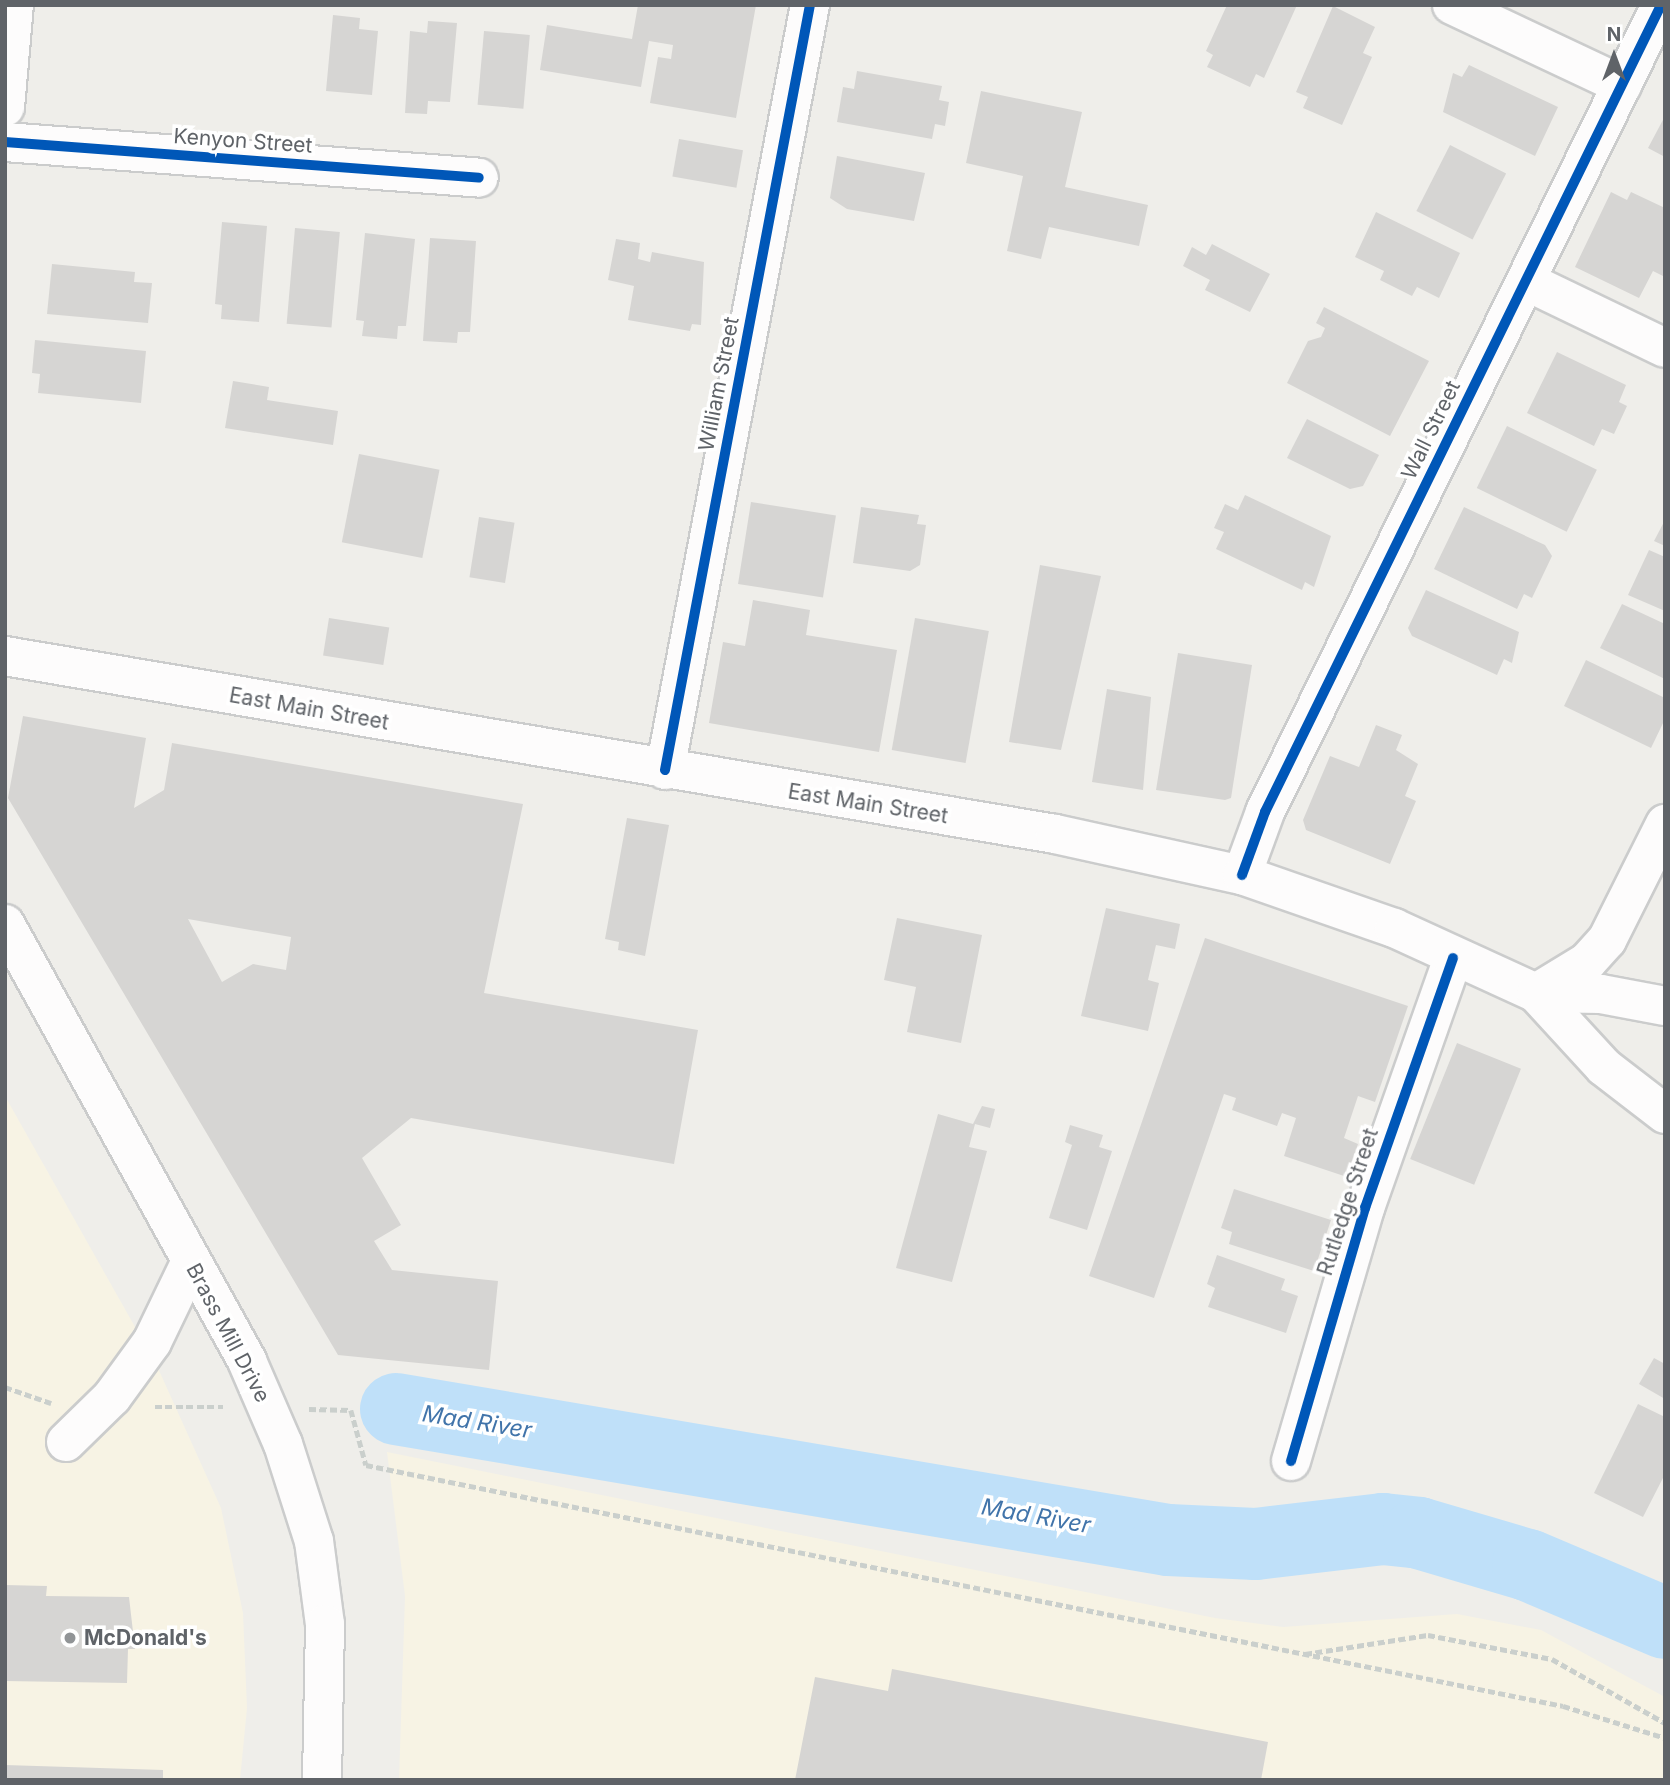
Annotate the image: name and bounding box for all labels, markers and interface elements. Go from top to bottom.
north arrow [1579,21,1649,91]
text: N [1607,23,1621,46]
street label: Kenyon Street [173,124,313,158]
street label: William Street [694,315,744,453]
street label: Wall Street [1396,377,1466,483]
street label: East Main Street [227,683,391,735]
street label: East Main Street [786,779,950,829]
street label: Rutledge Street [1312,1125,1384,1279]
street label: Brass Mill Drive [181,1259,275,1407]
water label: Mad River [420,1400,534,1444]
water label: Mad River [979,1493,1093,1539]
place label: McDonald's [84,1625,207,1651]
marker: McDonald's [62,1630,78,1646]

